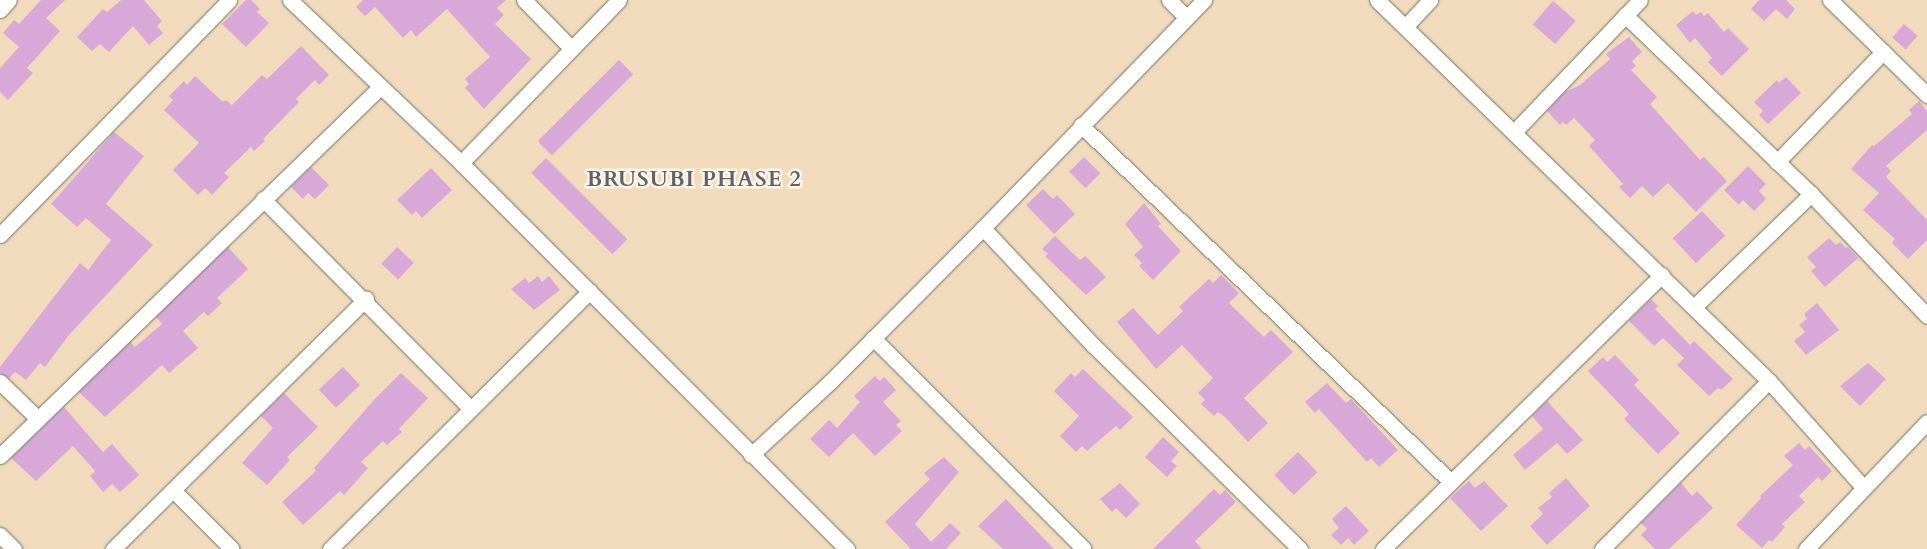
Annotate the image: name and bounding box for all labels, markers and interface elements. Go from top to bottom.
district label: BRUSUBI PHASE 2 [584,167,804,193]

